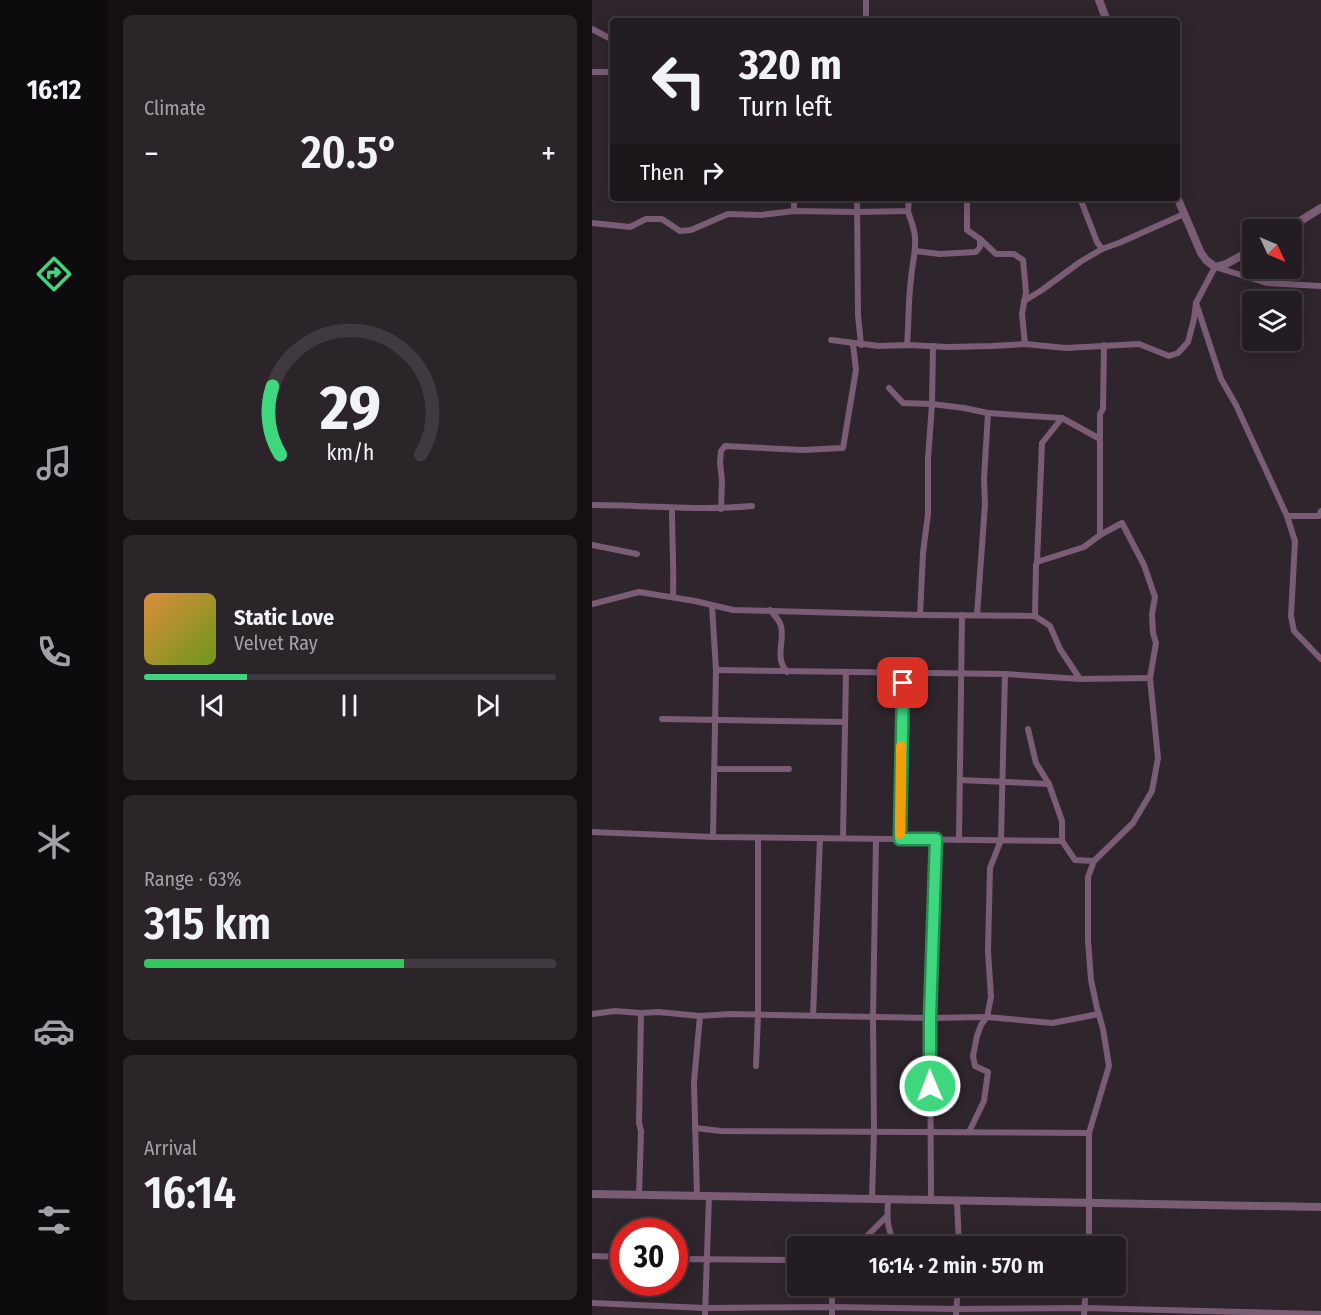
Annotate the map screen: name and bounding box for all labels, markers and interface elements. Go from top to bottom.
text: 320 m [739,40,842,90]
icon: left [640,42,718,120]
text: 16:12 [27,74,81,106]
text: Turn left [739,91,832,123]
text: Climate [144,96,206,120]
text: 20.5° [301,126,399,180]
text: − [144,134,159,174]
text: + [541,134,556,174]
icon: right [696,156,729,189]
text: Then [640,159,684,186]
north arrow [1242,219,1302,279]
map controls [1242,219,1302,351]
icon: directions [33,253,75,295]
button: layers [1242,291,1302,351]
text: 29 [319,371,380,446]
text: km/h [326,440,374,466]
icon: music [33,442,75,484]
text: Static Love [234,604,334,631]
icon: phone [33,631,75,673]
text: Velvet Ray [234,631,318,655]
pin [877,657,928,708]
icon: arrive [886,666,919,699]
icon: previous [196,689,229,722]
icon: pause [333,689,366,722]
icon: next [471,689,504,722]
icon: climate [33,821,75,863]
text: Range · 63% [144,867,241,891]
text: 315 km [144,897,271,951]
icon: car [33,1010,75,1052]
position arrow [898,1054,962,1118]
text: Arrival [144,1136,197,1160]
text: 16:14 [144,1166,236,1220]
icon: filters [33,1199,75,1241]
speed limit sign: 30 [610,1218,688,1296]
text: 16:14 · 2 min · 570 m [869,1252,1044,1279]

